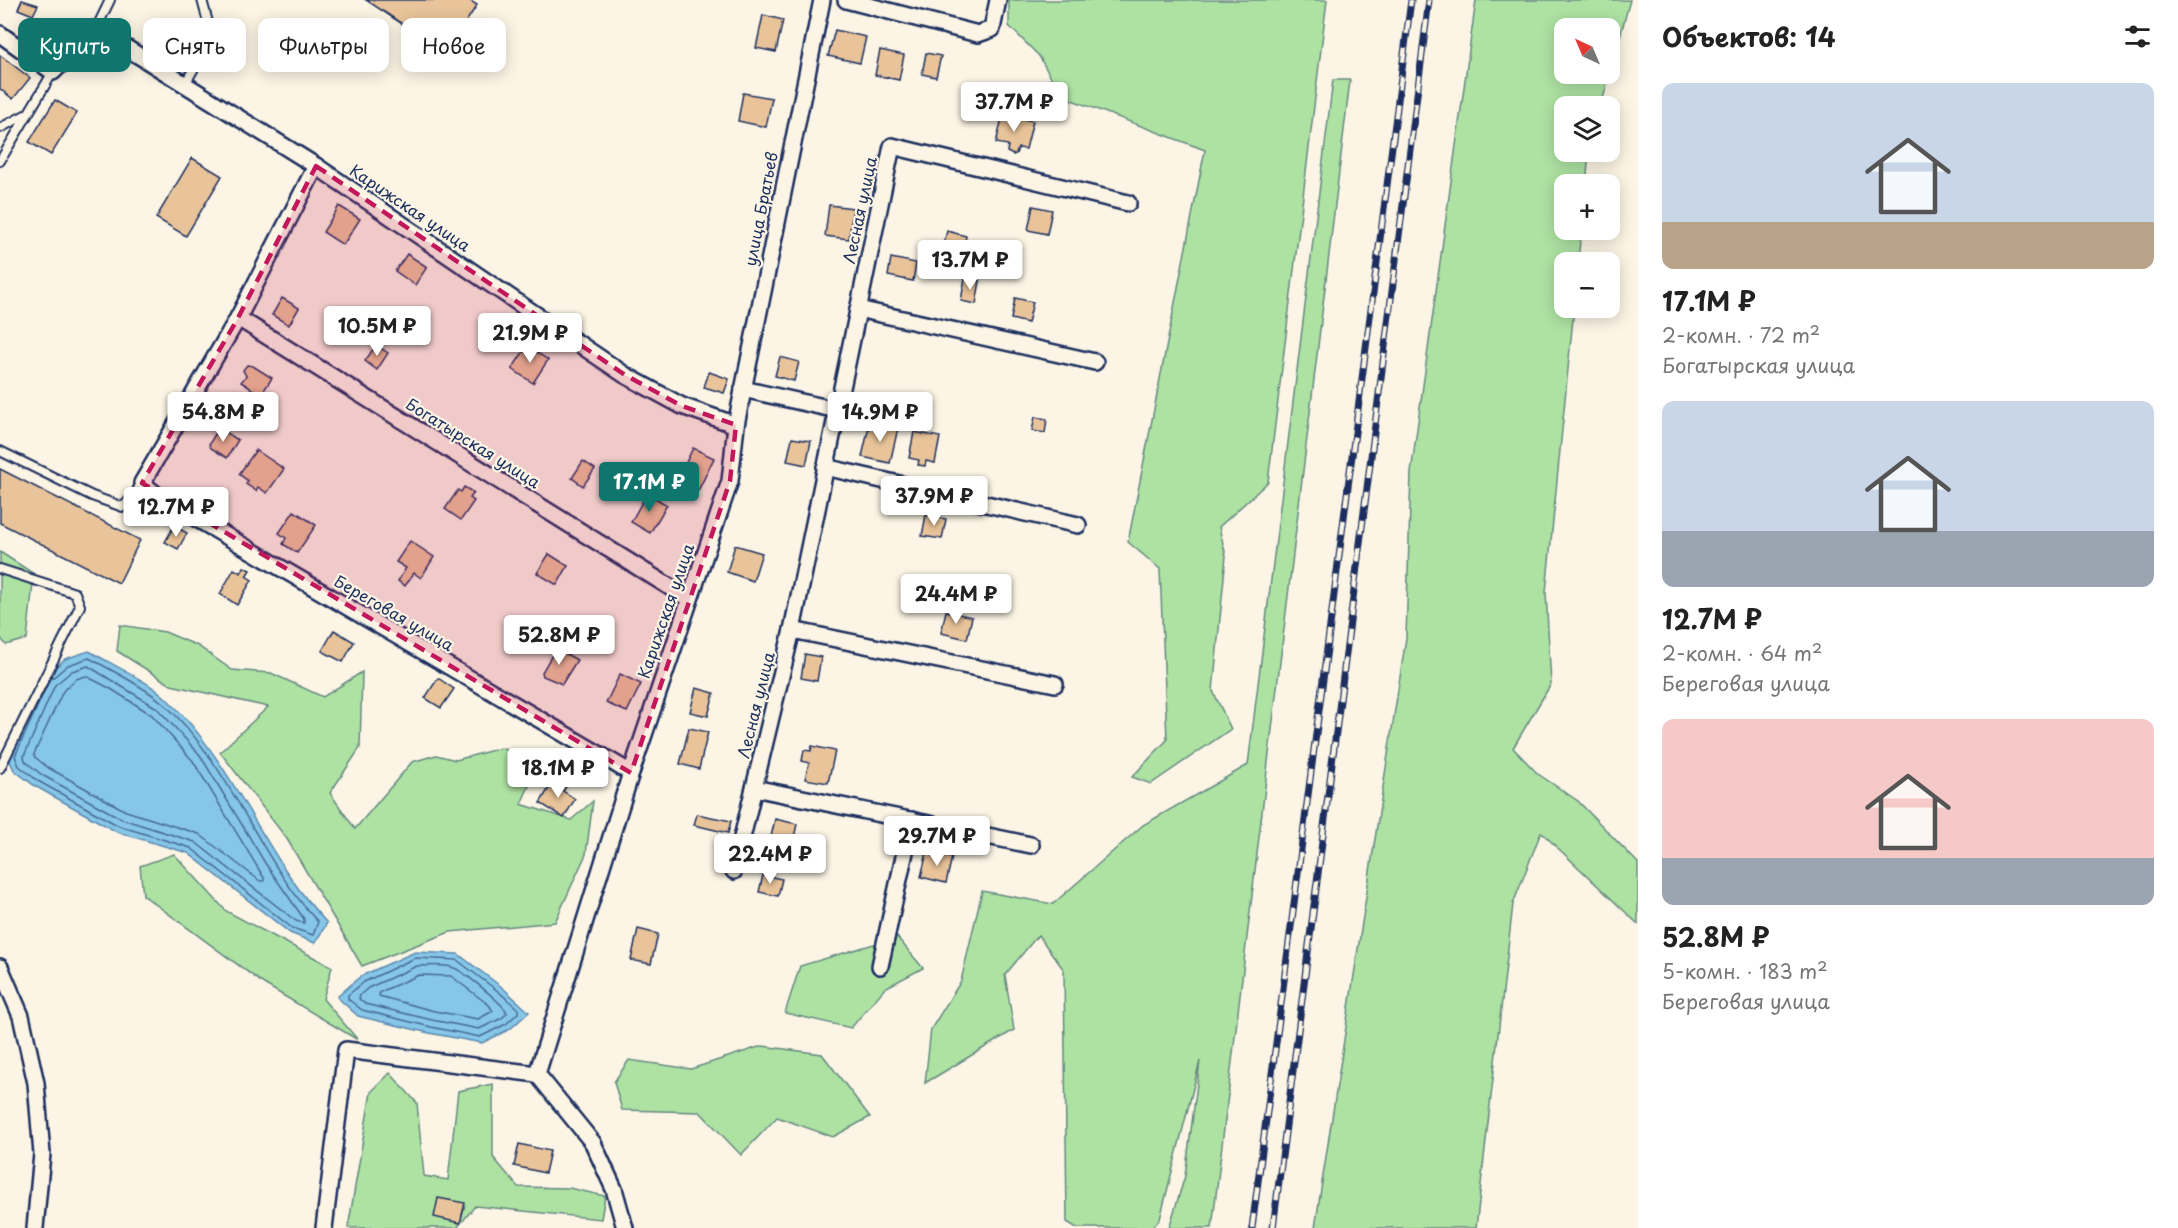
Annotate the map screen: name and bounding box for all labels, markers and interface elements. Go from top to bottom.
text: Объектов: 14 [1662,17,1836,56]
chip: Купить [18,18,131,72]
chip: Снять [143,18,246,72]
chip: Фильтры [258,18,389,72]
chip: Новое [401,18,506,72]
north arrow [1554,18,1620,84]
map controls [1554,18,1620,318]
icon: filters [2121,20,2154,53]
pin: 37.7M ₽ [959,82,1069,133]
text: 37.7M ₽ [975,86,1053,116]
button: layers [1554,96,1620,162]
icon: home [1854,122,1962,230]
street label: улица Братьев [737,150,783,268]
street label: Лесная улица [836,154,882,265]
street label: Карижская улица [345,158,476,257]
button: + [1554,174,1620,240]
pin: 13.7M ₽ [915,240,1025,291]
text: 13.7M ₽ [932,244,1009,274]
button: − [1554,252,1620,318]
text: 17.1M ₽ [1662,281,1756,320]
pin: 10.5M ₽ [322,306,432,357]
text: 10.5M ₽ [338,310,416,340]
pin: 21.9M ₽ [475,313,585,364]
text: 21.9M ₽ [492,317,568,347]
text: 2-комн. · 72 m² [1662,320,1820,350]
text: Богатырская улица [1662,350,1855,380]
street label: Богатырская улица [402,391,545,493]
pin: 54.8M ₽ [168,392,278,443]
pin: 14.9M ₽ [825,392,935,443]
text: 54.8M ₽ [181,396,265,426]
text: 14.9M ₽ [842,396,918,426]
icon: home [1854,440,1962,548]
pin: 17.1M ₽ [594,462,704,513]
text: 17.1M ₽ [613,466,685,496]
pin: 37.9M ₽ [879,476,989,527]
text: 37.9M ₽ [895,480,973,510]
pin: 12.7M ₽ [121,487,231,538]
text: 12.7M ₽ [138,491,214,521]
street label: Карижская улица [631,540,699,681]
street label: Береговая улица [330,568,459,656]
pin: 24.4M ₽ [901,574,1011,625]
text: 24.4M ₽ [915,578,997,608]
text: 12.7M ₽ [1662,599,1762,638]
pin: 52.8M ₽ [504,615,614,666]
text: 52.8M ₽ [518,619,600,649]
text: 2-комн. · 64 m² [1662,638,1822,668]
street label: Лесная улица [730,649,780,760]
text: Береговая улица [1662,668,1830,698]
pin: 18.1M ₽ [503,748,613,799]
text: 18.1M ₽ [521,752,595,782]
icon: home [1854,758,1962,866]
pin: 29.7M ₽ [882,816,992,867]
text: 29.7M ₽ [898,820,976,850]
pin: 22.4M ₽ [715,834,825,885]
text: 22.4M ₽ [728,838,812,868]
text: 52.8M ₽ [1662,917,1769,956]
text: 5-комн. · 183 m² [1662,956,1828,986]
text: Береговая улица [1662,986,1830,1016]

